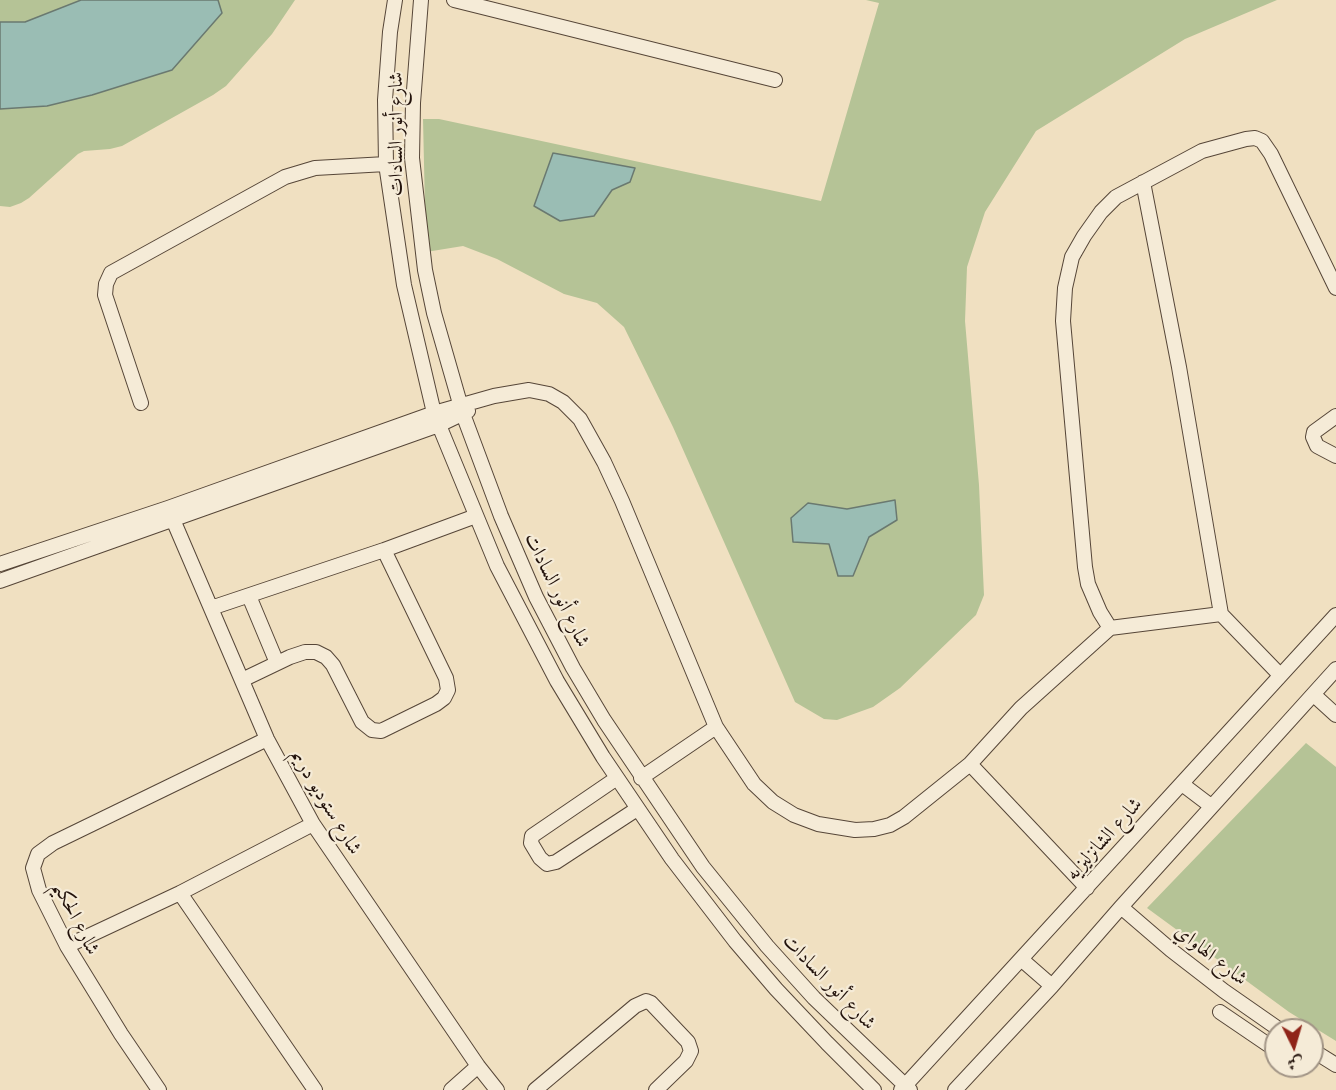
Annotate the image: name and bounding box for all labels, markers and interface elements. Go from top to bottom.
street label: شارع أنور السادات [384,72,408,196]
street label: شارع أنور السادات [519,529,595,651]
street label: شارع ستوديو دريم [285,745,367,859]
street label: شارع الشانزليزيه [1061,793,1147,885]
street label: شارع الحكيم [47,877,105,959]
street label: شارع الهاواي [1170,919,1252,991]
street label: شارع أنور السادات [777,929,881,1035]
north arrow [1264,1018,1324,1078]
text: ش [1287,1053,1304,1075]

